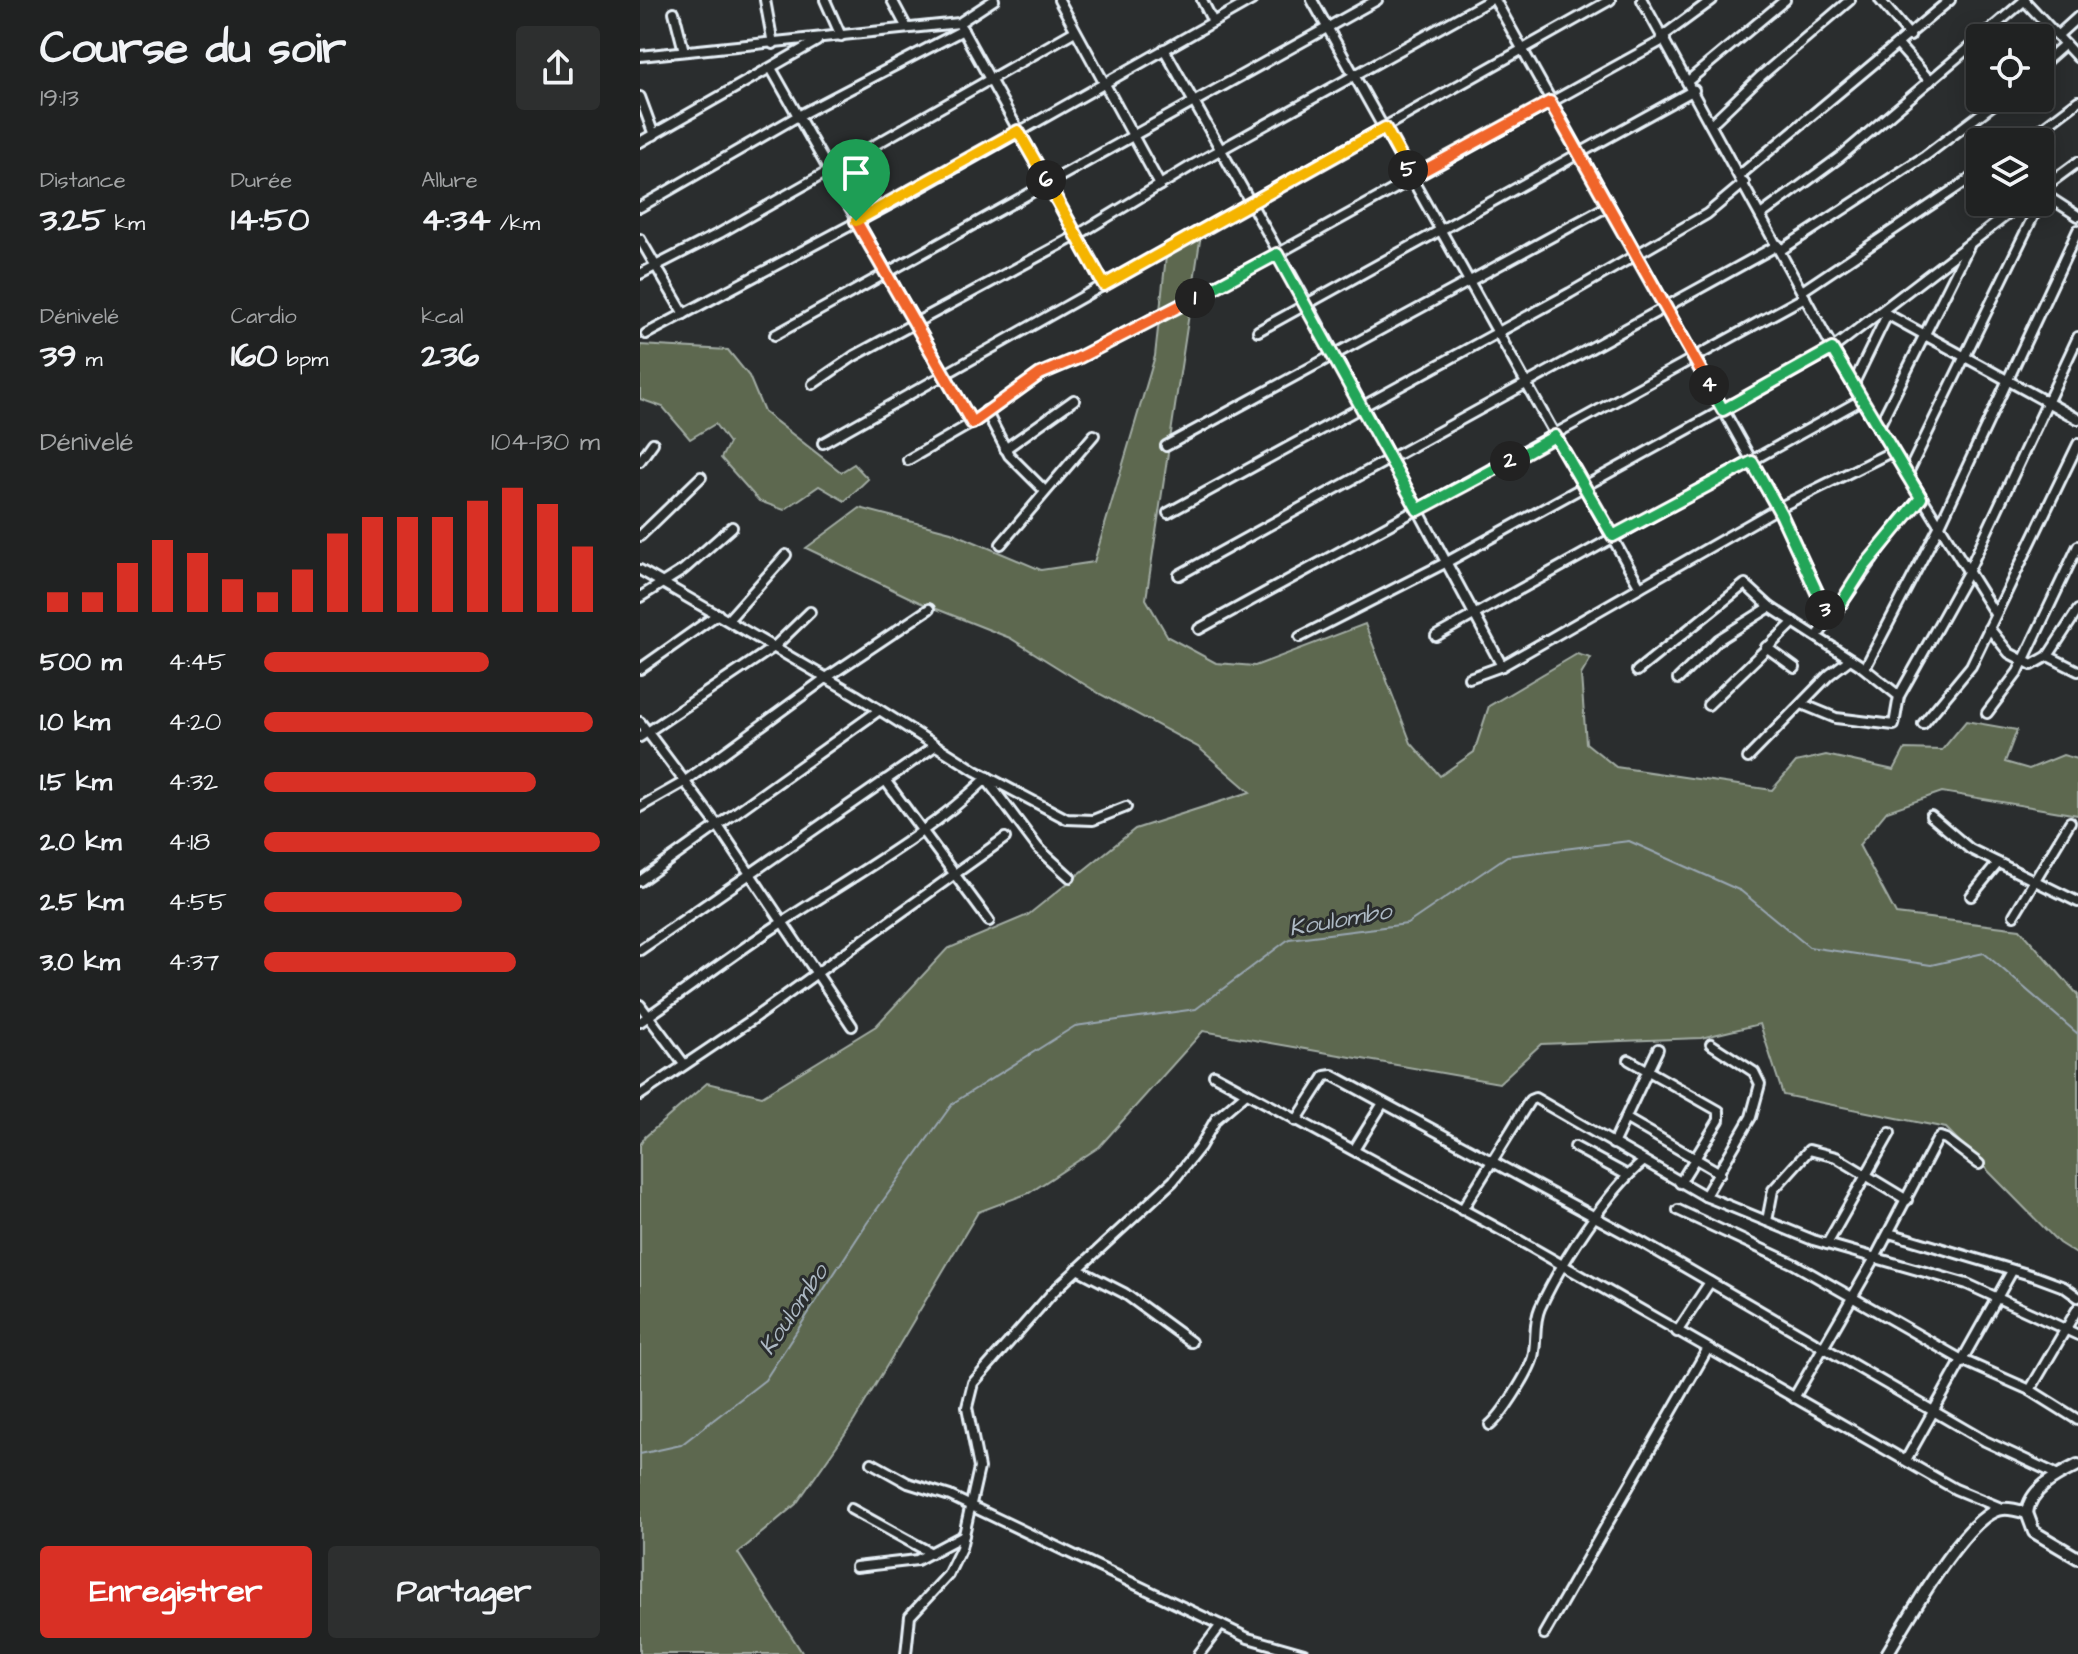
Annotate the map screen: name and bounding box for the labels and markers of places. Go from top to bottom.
pin [822,139,890,221]
pin: 5 [1388,150,1428,190]
pin: 6 [1026,160,1066,200]
pin: 1 [1175,278,1215,318]
pin: 4 [1689,365,1729,405]
pin: 2 [1490,441,1530,481]
pin: 3 [1805,590,1845,630]

